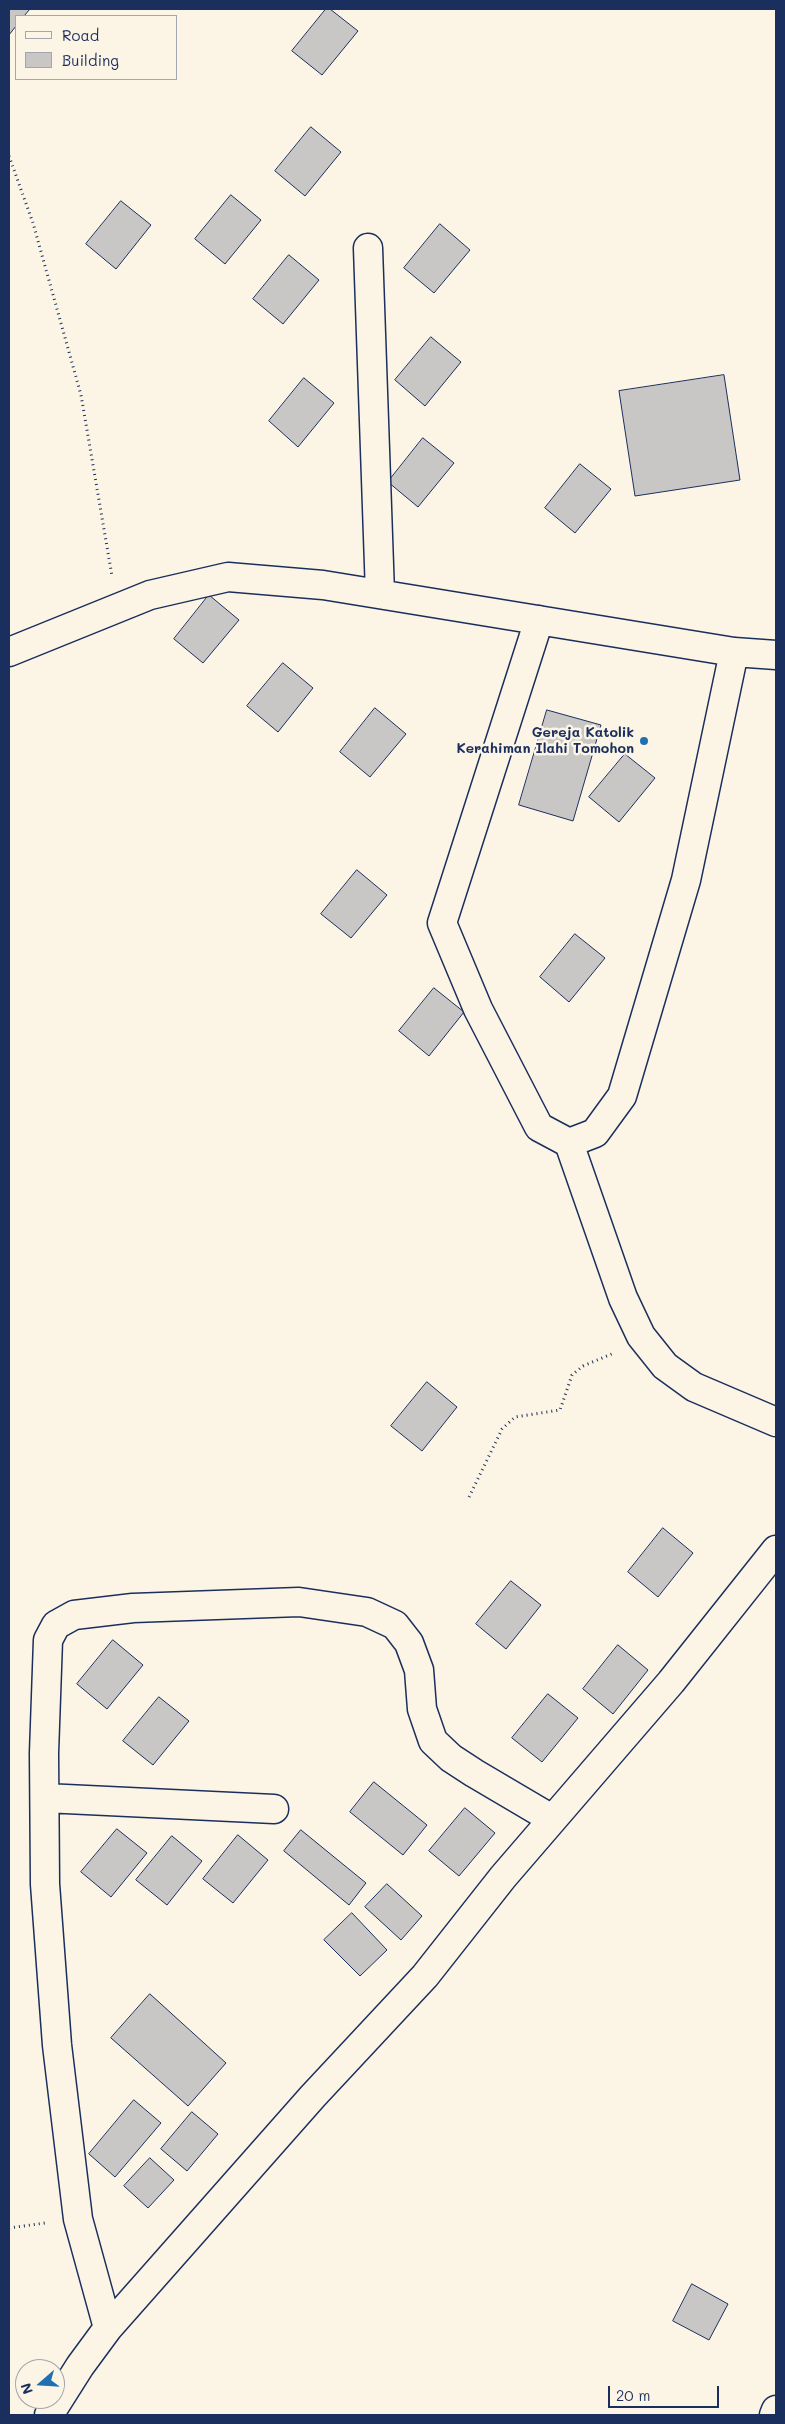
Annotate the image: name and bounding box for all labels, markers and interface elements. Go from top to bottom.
legend [15,15,178,80]
text: Road [62,25,99,45]
text: Building [62,50,119,70]
place label: Gereja Katolik Kerahiman Ilahi Tomohon [456,725,634,758]
marker: Gereja Katolik Kerahiman Ilahi Tomohon [638,735,650,747]
north arrow [15,2359,65,2409]
scale bar [610,2376,721,2408]
text: N [16,2381,37,2397]
text: 20 m [616,2385,650,2405]

